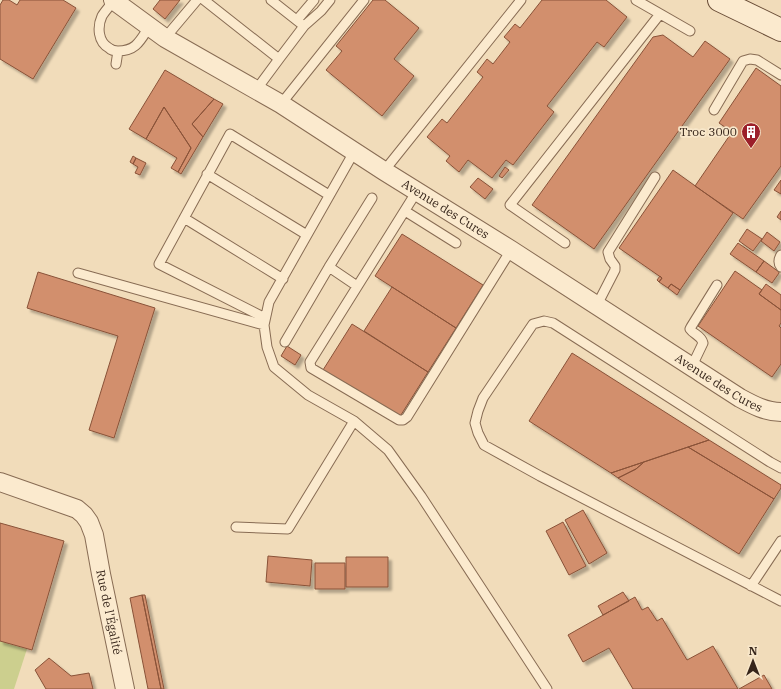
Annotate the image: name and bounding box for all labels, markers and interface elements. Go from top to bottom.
building icon: Troc 3000 [740,121,762,149]
place label: Troc 3000 [679,124,737,139]
street label: Avenue des Cures [399,176,492,242]
street label: Avenue des Cures [672,350,765,415]
street label: Rue de l'Égalité [93,568,126,656]
north arrow [733,641,773,681]
text: N [749,644,758,658]

